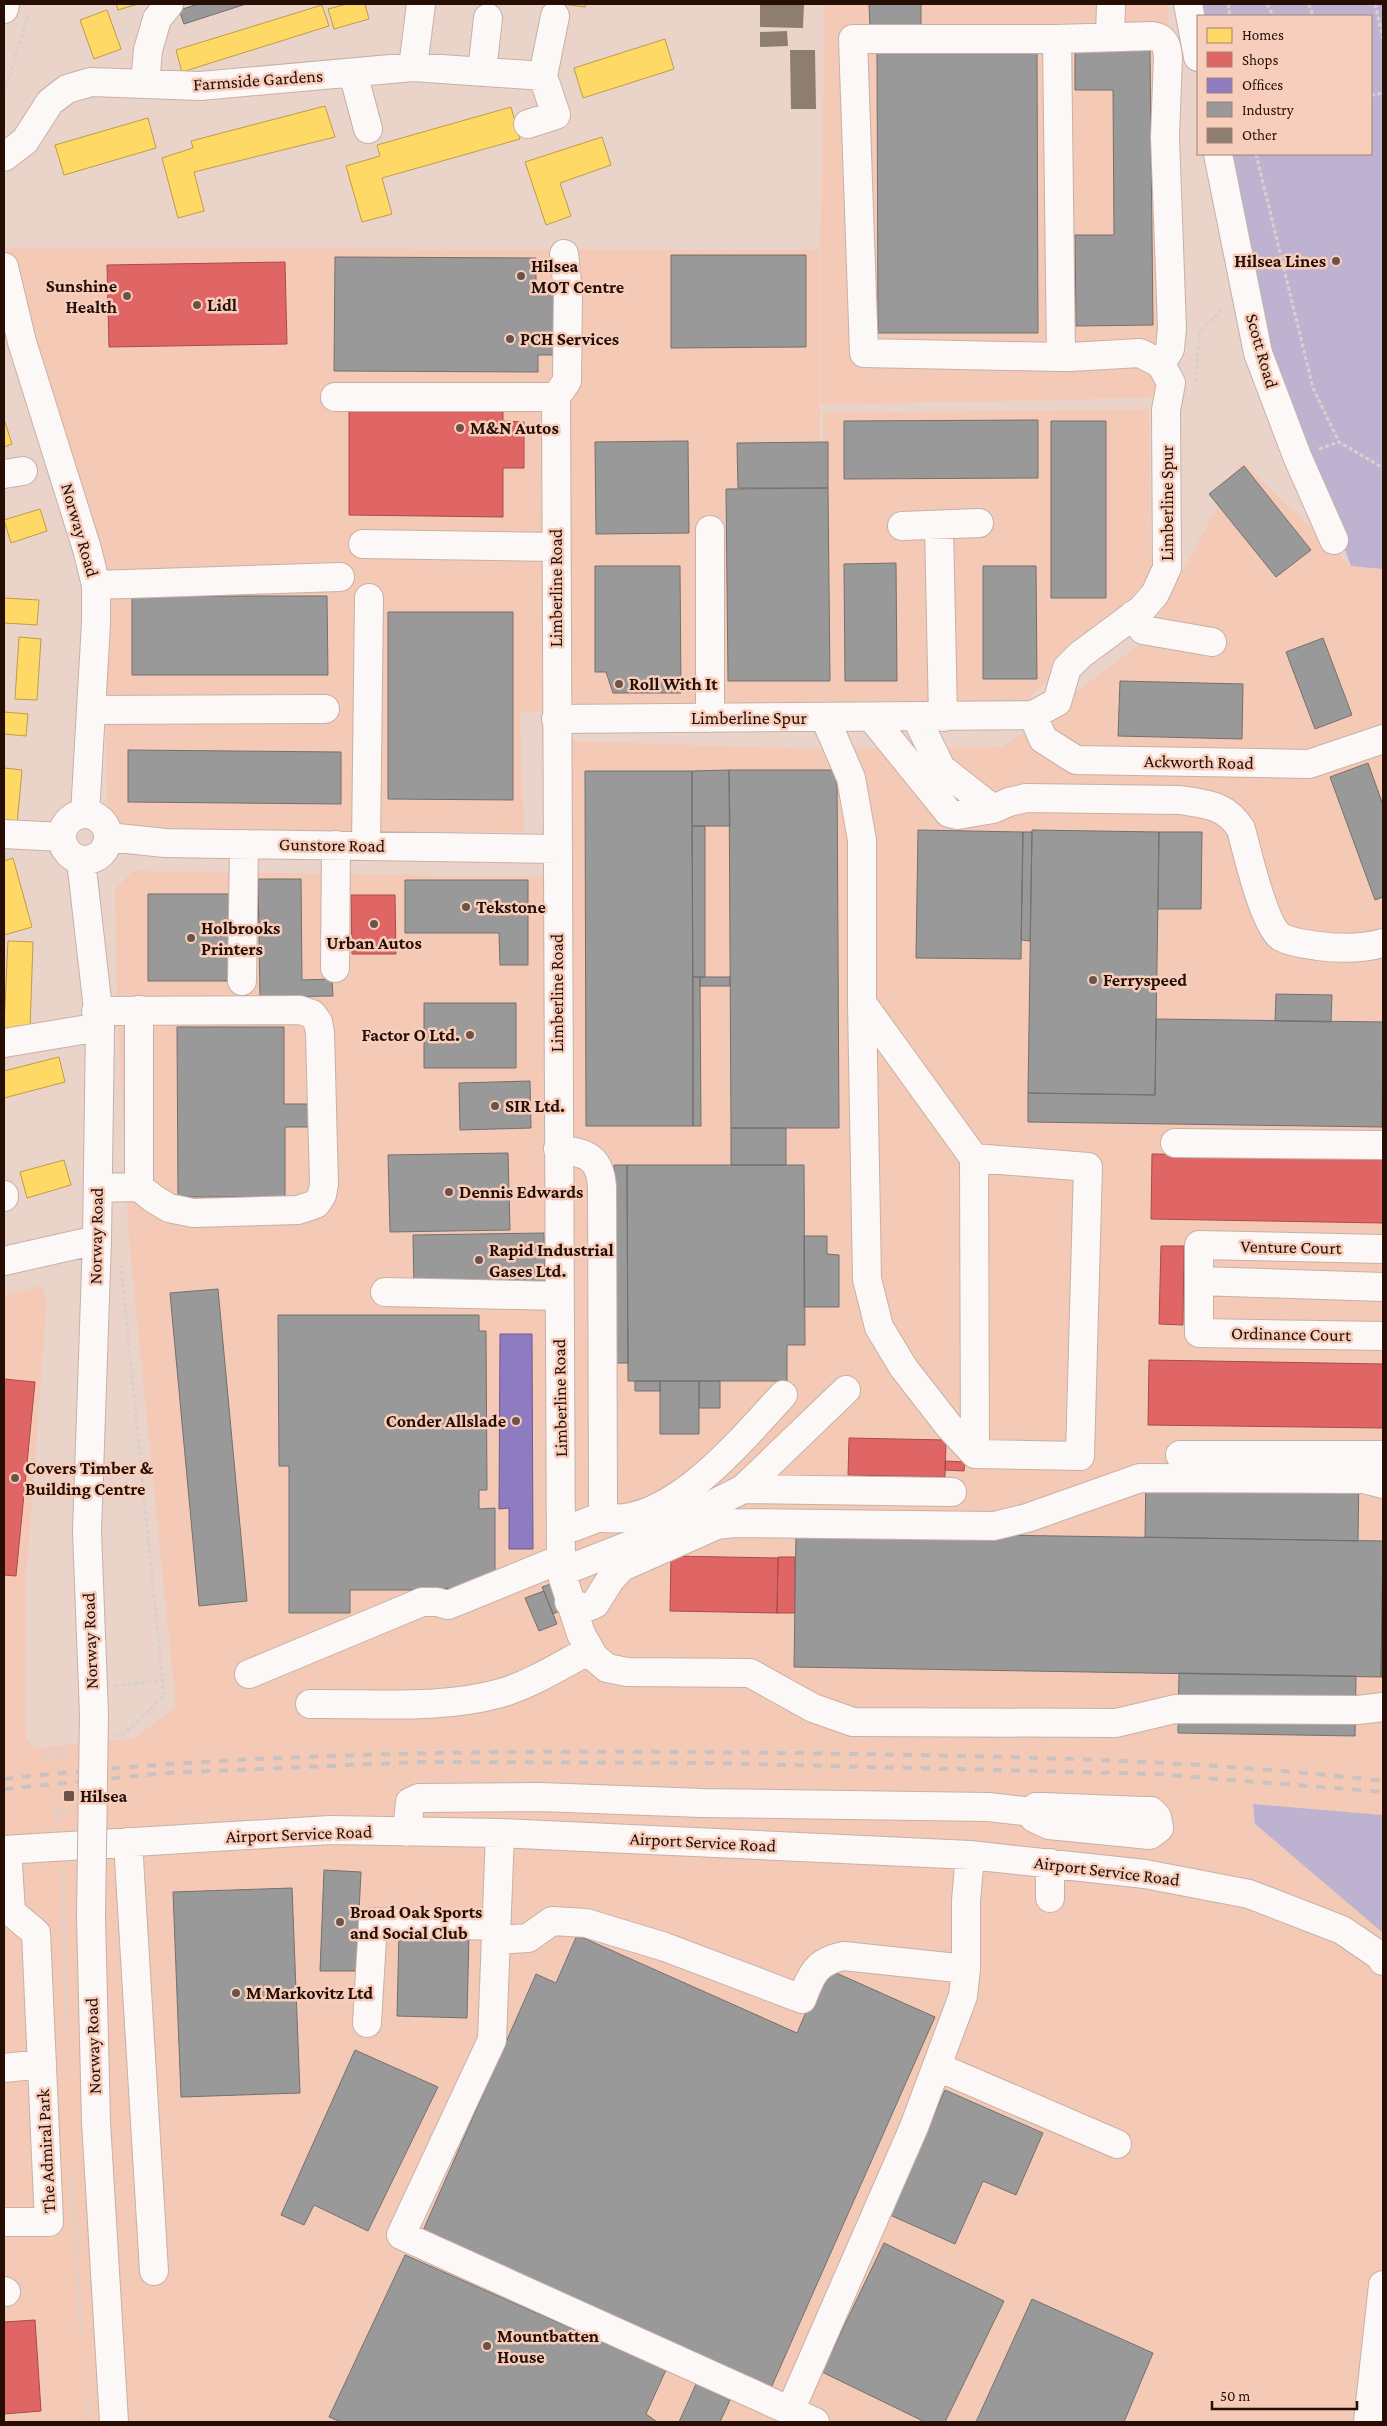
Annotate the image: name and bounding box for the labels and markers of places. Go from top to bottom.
place label: Hilsea Lines [1234,251,1326,271]
marker: Hilsea Lines [1330,255,1342,267]
place label: Hilsea MOT Centre [531,256,624,297]
marker: Hilsea MOT Centre [515,270,527,282]
place label: Sunshine Health [46,276,118,317]
marker: Sunshine Health [121,290,133,302]
place label: Lidl [207,295,237,315]
marker: Lidl [191,299,203,311]
place label: PCH Services [520,329,619,349]
marker: PCH Services [504,333,516,345]
place label: M&N Autos [470,418,559,438]
marker: M&N Autos [454,422,466,434]
place label: Roll With It [629,674,718,694]
marker: Roll With It [613,678,625,690]
place label: Tekstone [476,897,546,917]
marker: Tekstone [460,901,472,913]
place label: Holbrooks Printers [201,918,280,959]
marker: Urban Autos [368,918,380,930]
marker: Holbrooks Printers [185,932,197,944]
place label: Urban Autos [326,933,422,953]
place label: Ferryspeed [1103,970,1187,990]
marker: Ferryspeed [1087,974,1099,986]
place label: Factor O Ltd. [361,1025,460,1045]
marker: Factor O Ltd. [464,1029,476,1041]
place label: SIR Ltd. [505,1096,565,1116]
marker: SIR Ltd. [489,1100,501,1112]
place label: Dennis Edwards [459,1182,583,1202]
marker: Dennis Edwards [443,1186,455,1198]
place label: Rapid Industrial Gases Ltd. [489,1240,614,1281]
marker: Rapid Industrial Gases Ltd. [473,1254,485,1266]
place label: Conder Allslade [386,1411,506,1431]
marker: Conder Allslade [510,1415,522,1427]
place label: Covers Timber & Building Centre [25,1458,154,1499]
marker: Covers Timber & Building Centre [9,1472,21,1484]
place label: Hilsea [80,1786,127,1806]
marker: Hilsea [62,1789,76,1803]
place label: Broad Oak Sports and Social Club [350,1902,482,1943]
marker: Broad Oak Sports and Social Club [334,1916,346,1928]
place label: M Markovitz Ltd [246,1983,373,2003]
marker: M Markovitz Ltd [230,1987,242,1999]
place label: Mountbatten House [497,2326,600,2367]
marker: Mountbatten House [481,2340,493,2352]

